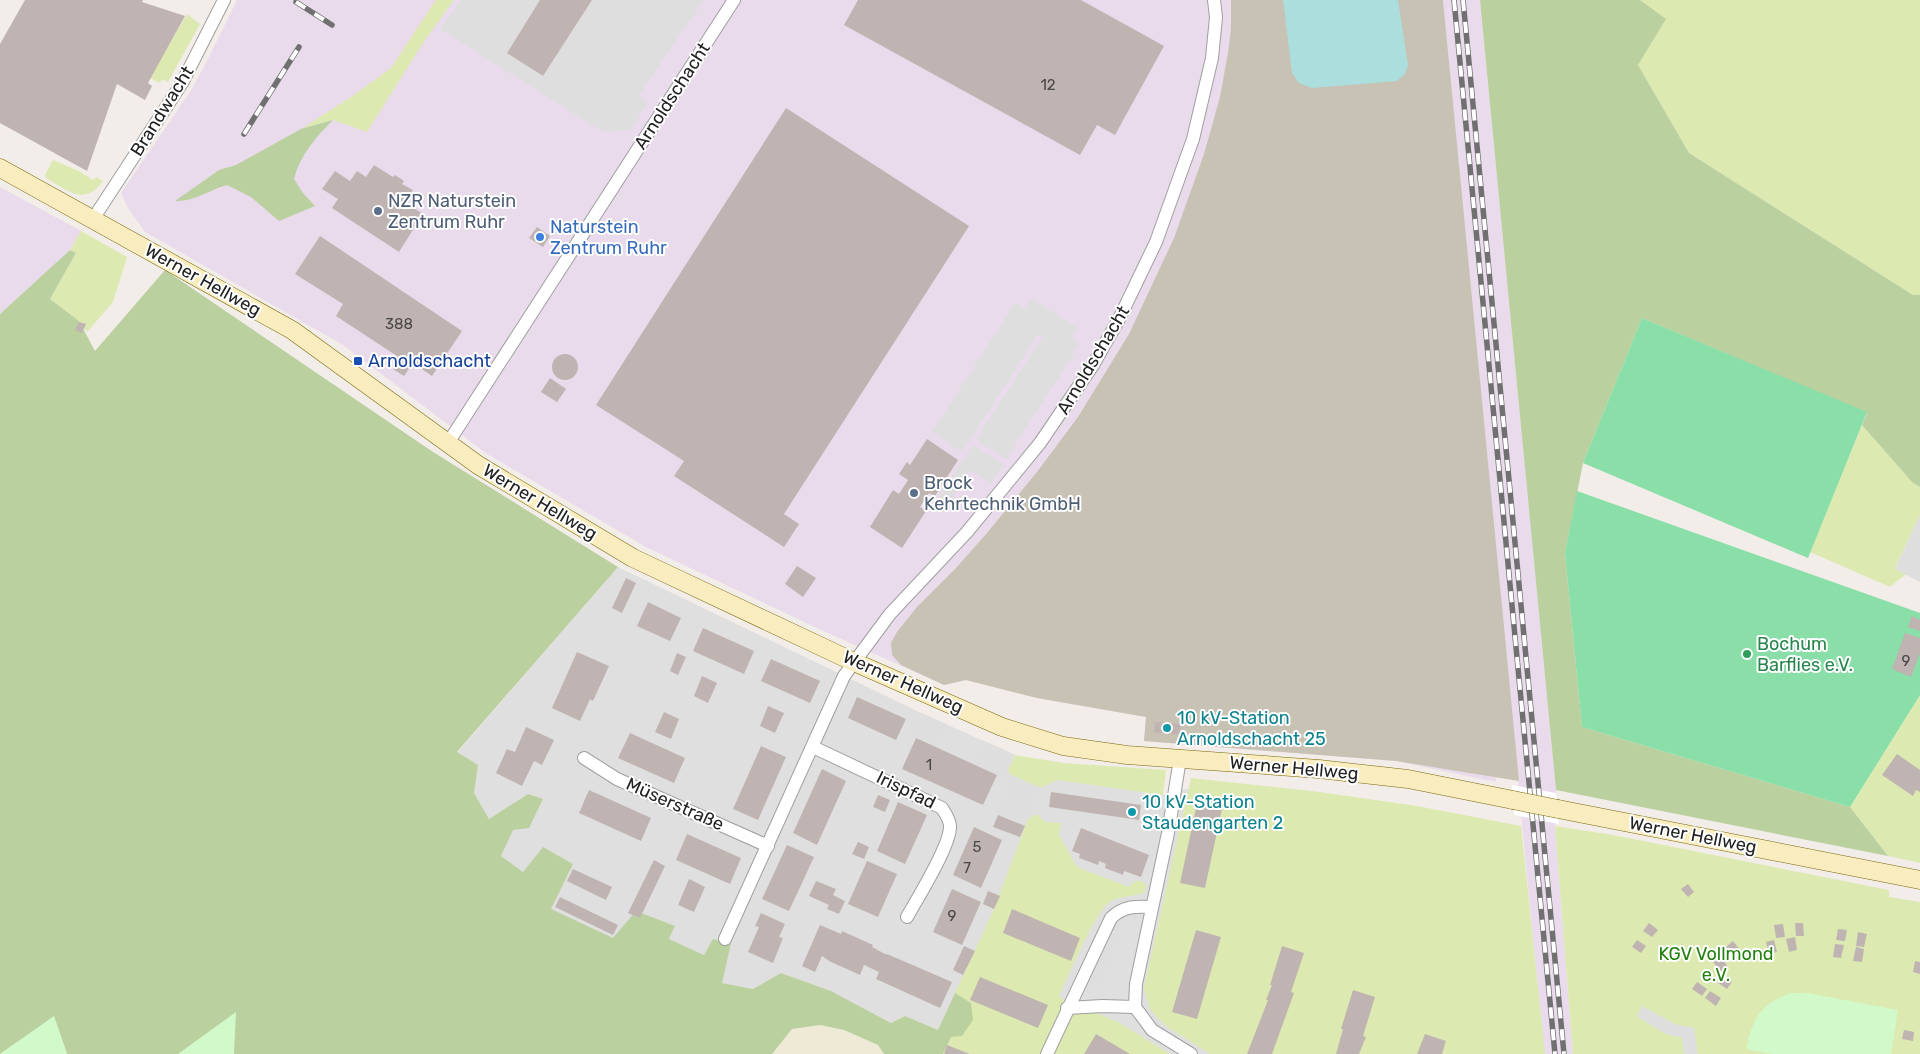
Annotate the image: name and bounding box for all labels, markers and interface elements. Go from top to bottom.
street label: Arnoldschacht [629,38,715,154]
street label: Brandwacht [126,62,198,160]
house number: 12 [1040,76,1056,94]
place label: NZR Naturstein Zentrum Ruhr [388,190,516,233]
marker: NZR Naturstein Zentrum Ruhr [372,205,384,217]
place label: Naturstein Zentrum Ruhr [550,216,667,259]
marker: Naturstein Zentrum Ruhr [534,231,546,243]
street label: Werner Hellweg [141,239,265,321]
street label: Arnoldschacht [1052,302,1134,418]
house number: 388 [385,315,413,333]
place label: Arnoldschacht [368,350,491,372]
marker: Arnoldschacht [352,355,364,367]
street label: Werner Hellweg [479,459,601,545]
place label: Brock Kehrtechnik GmbH [924,472,1081,515]
marker: Brock Kehrtechnik GmbH [908,487,920,499]
place label: Bochum Barflies e.V. [1757,633,1853,676]
street label: Werner Hellweg [839,646,967,718]
marker: Bochum Barflies e.V. [1741,648,1753,660]
house number: 9 [1902,652,1911,670]
place label: 10 kV-Station Arnoldschacht 25 [1177,707,1326,750]
marker: 10 kV-Station Arnoldschacht 25 [1161,722,1173,734]
street label: Werner Hellweg [1229,751,1359,785]
house number: 1 [926,756,932,774]
street label: Irispfad [873,766,939,814]
street label: Müserstraße [623,773,727,835]
place label: 10 kV-Station Staudengarten 2 [1142,791,1283,834]
marker: 10 kV-Station Staudengarten 2 [1126,806,1138,818]
street label: Werner Hellweg [1627,812,1759,858]
house number: 5 [973,838,982,856]
house number: 7 [963,859,971,877]
house number: 9 [948,907,957,925]
park label: KGV Vollmond e.V. [1658,943,1774,986]

